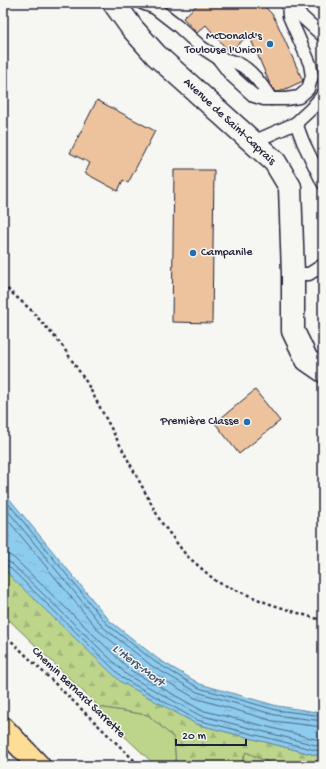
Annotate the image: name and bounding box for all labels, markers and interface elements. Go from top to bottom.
place label: McDonald's Toulouse l'Union [184,30,263,58]
marker: McDonald's Toulouse l'Union [265,39,275,49]
street label: Avenue de Saint-Caprais [180,76,279,169]
place label: Campanile [201,246,253,260]
marker: Campanile [188,248,198,258]
place label: Première Classe [160,415,240,429]
marker: Première Classe [242,417,252,427]
water label: L'Hers-Mort [109,642,169,692]
street label: Chemin Bernard Sarrette [28,645,128,742]
scale bar [176,721,246,747]
text: 20 m [182,730,207,744]

